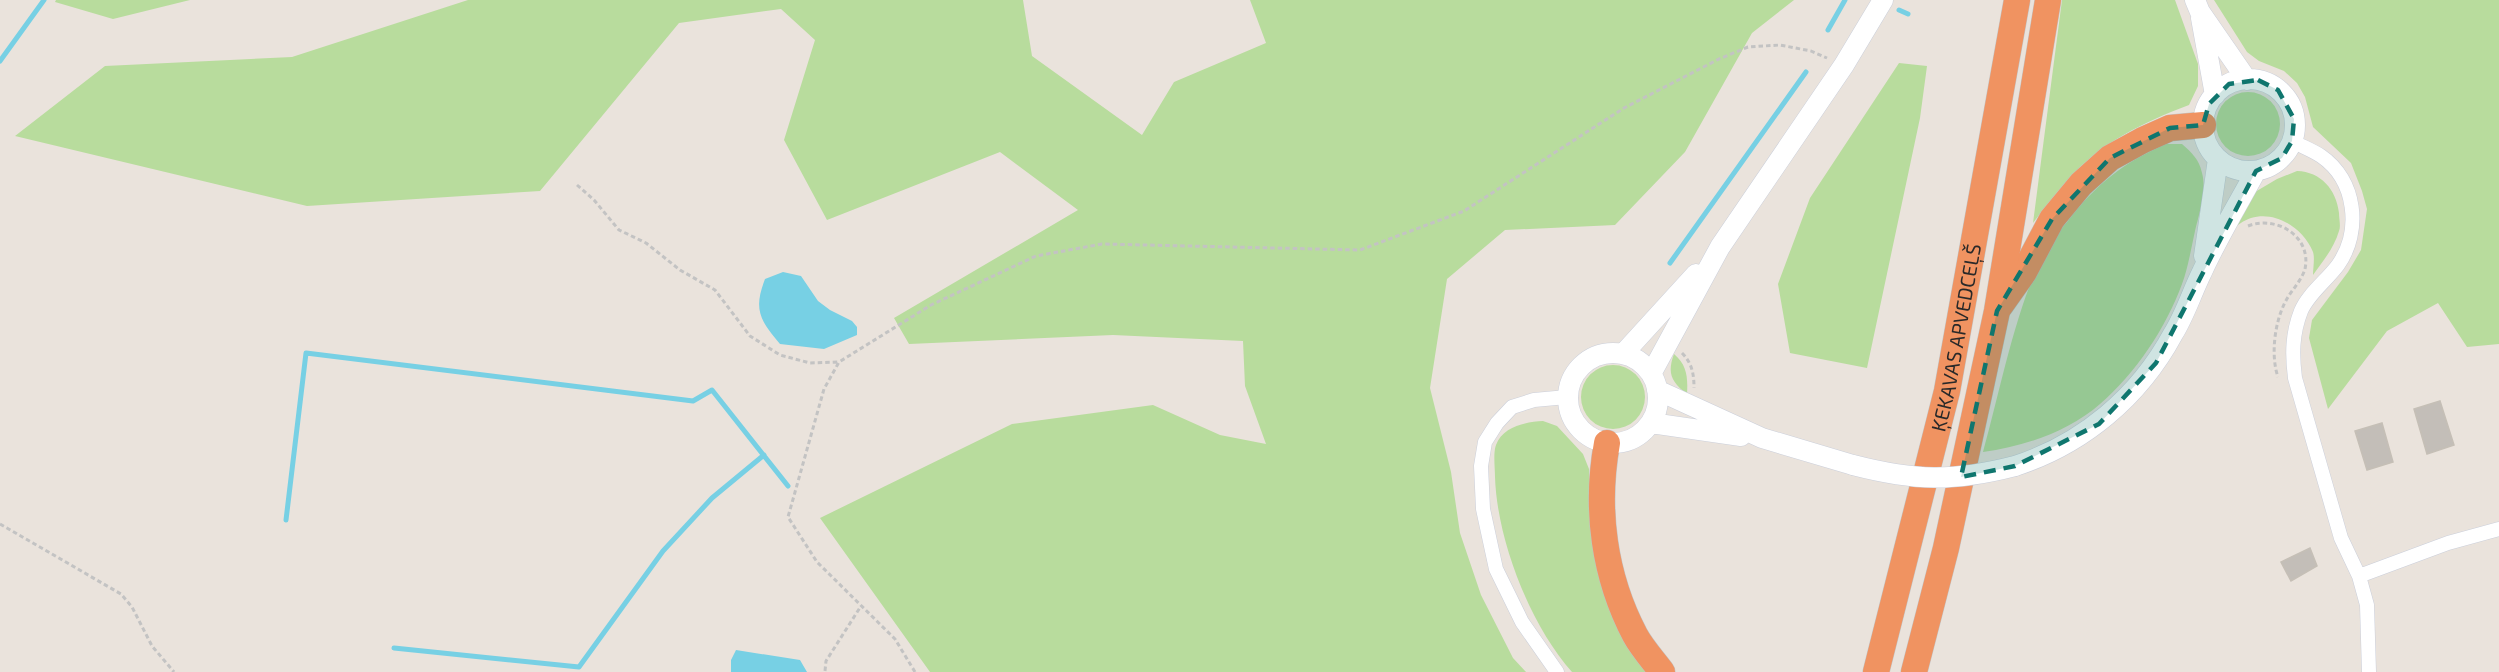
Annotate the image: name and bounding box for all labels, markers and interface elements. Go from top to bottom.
street label: ĶEKAVAS APVEDCEĻŠ [1925,242,1985,434]

